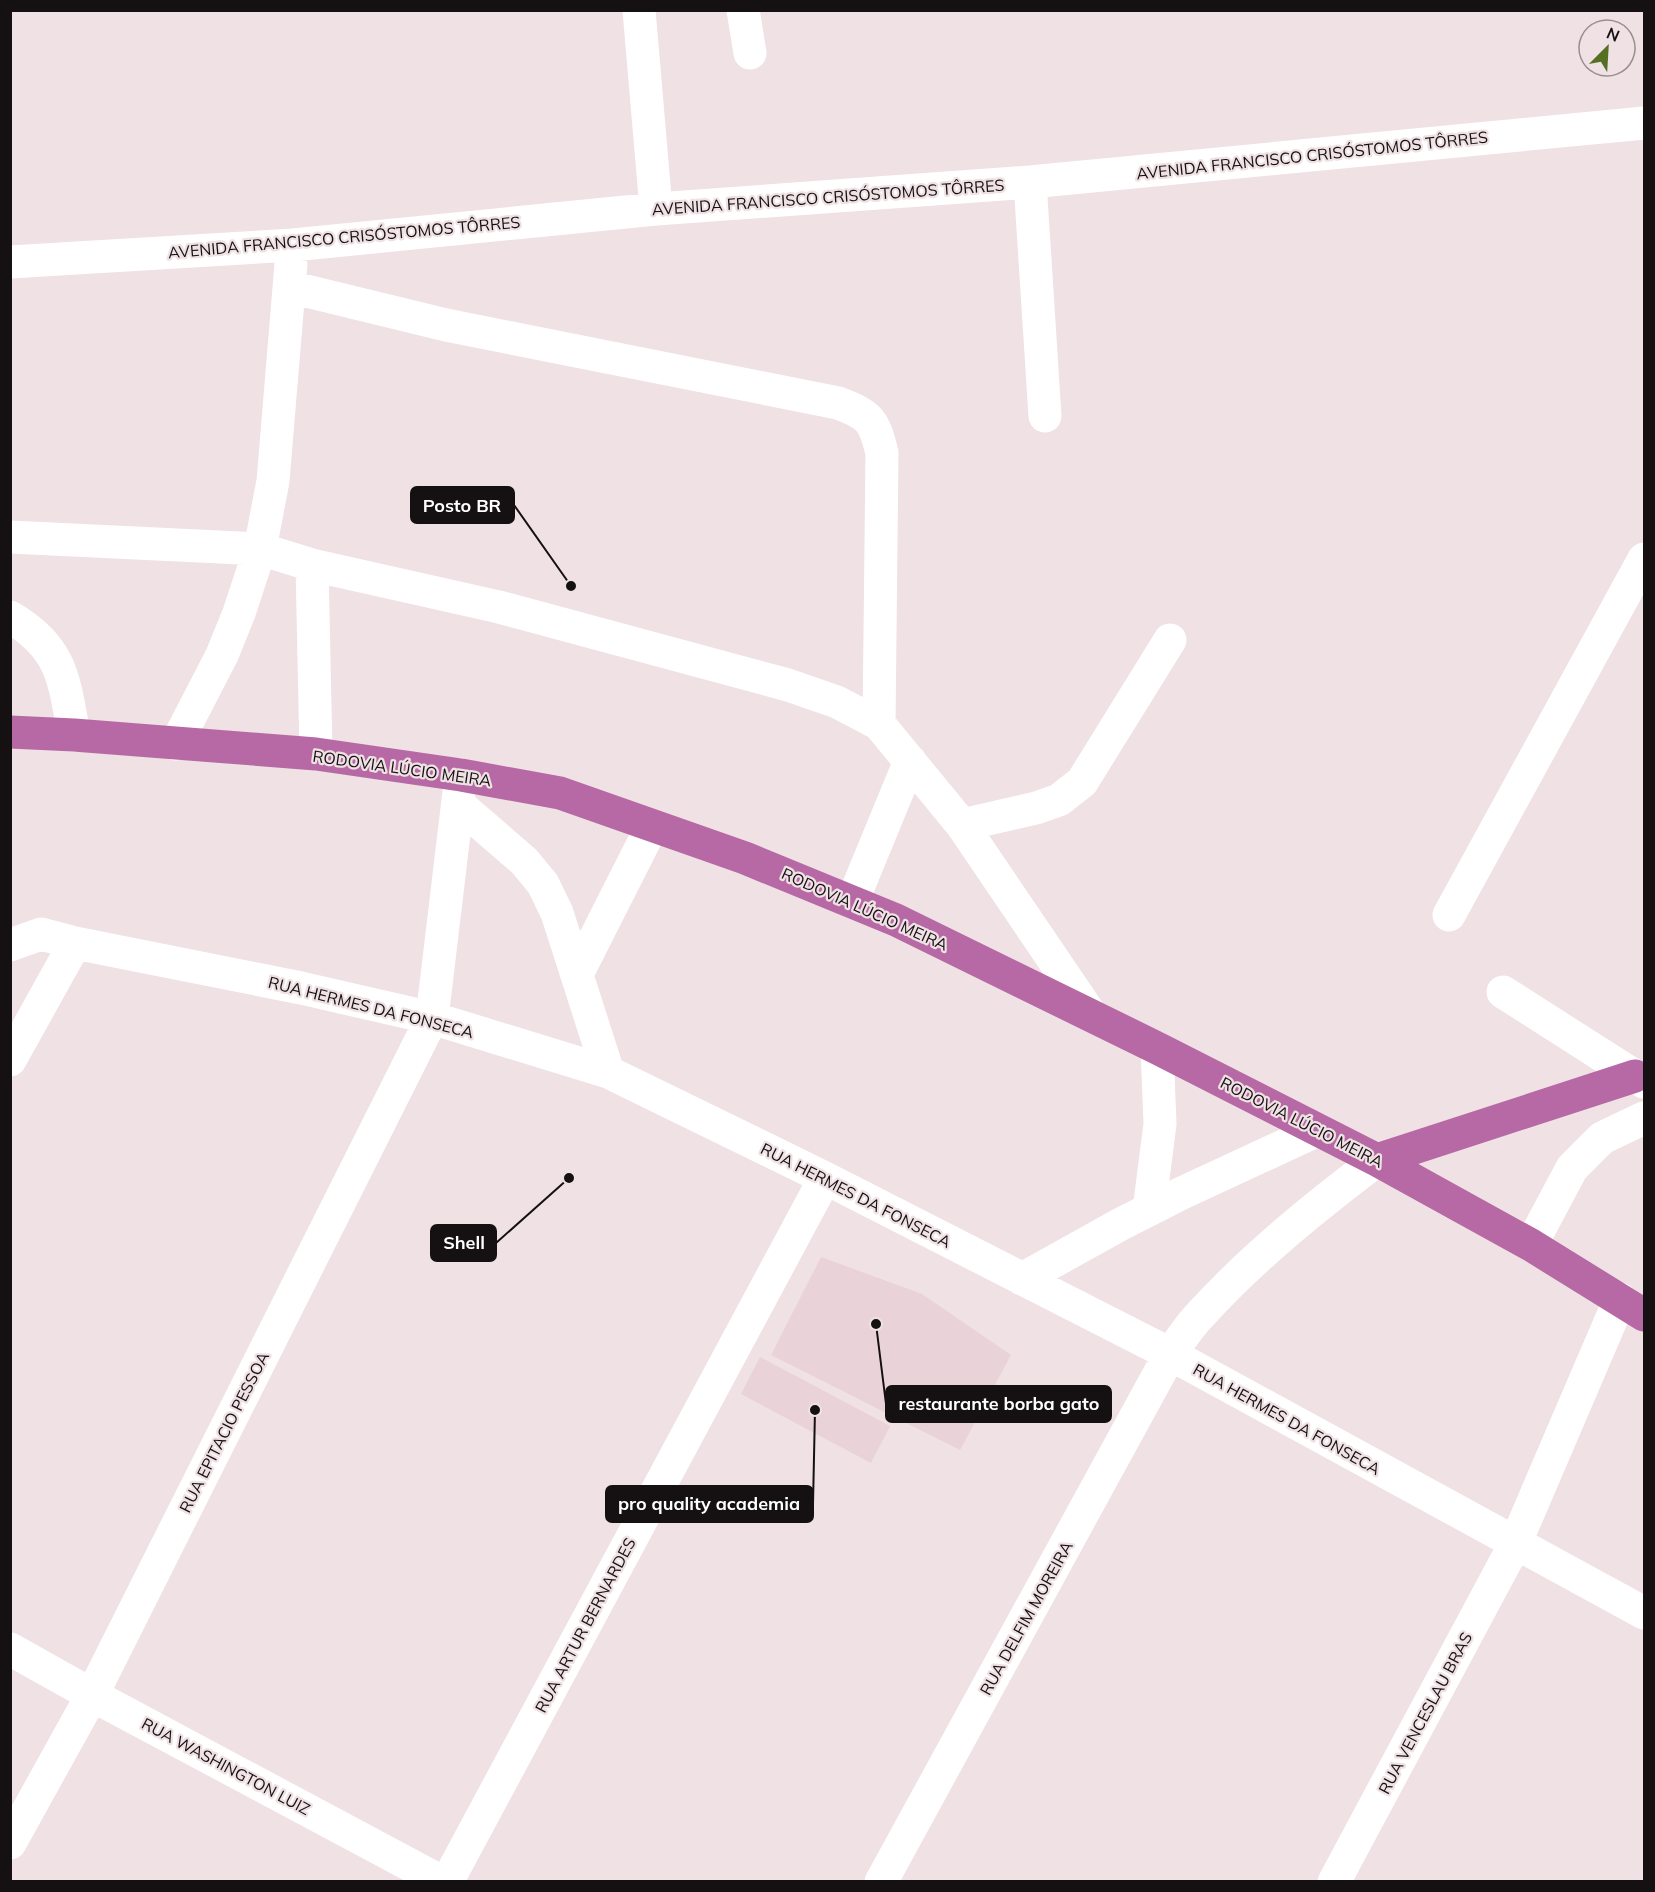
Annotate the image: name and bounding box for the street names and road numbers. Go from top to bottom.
street label: AVENIDA FRANCISCO CRISÓSTOMOS TÔRRES [1135,127,1489,183]
street label: AVENIDA FRANCISCO CRISÓSTOMOS TÔRRES [651,175,1005,219]
street label: AVENIDA FRANCISCO CRISÓSTOMOS TÔRRES [167,212,521,262]
street label: RODOVIA LÚCIO MEIRA [311,746,493,790]
street label: RODOVIA LÚCIO MEIRA [779,863,952,955]
street label: RUA HERMES DA FONSECA [266,972,476,1042]
street label: RODOVIA LÚCIO MEIRA [1217,1072,1387,1172]
street label: RUA HERMES DA FONSECA [757,1138,955,1252]
street label: RUA EPITACIO PESSOA [175,1348,273,1516]
street label: RUA HERMES DA FONSECA [1190,1359,1384,1479]
street label: RUA ARTUR BERNARDES [530,1534,640,1716]
street label: RUA DELFIM MOREIRA [975,1537,1077,1699]
street label: RUA VENCESLAU BRAS [1374,1629,1476,1797]
street label: RUA WASHINGTON LUIZ [138,1713,314,1819]

